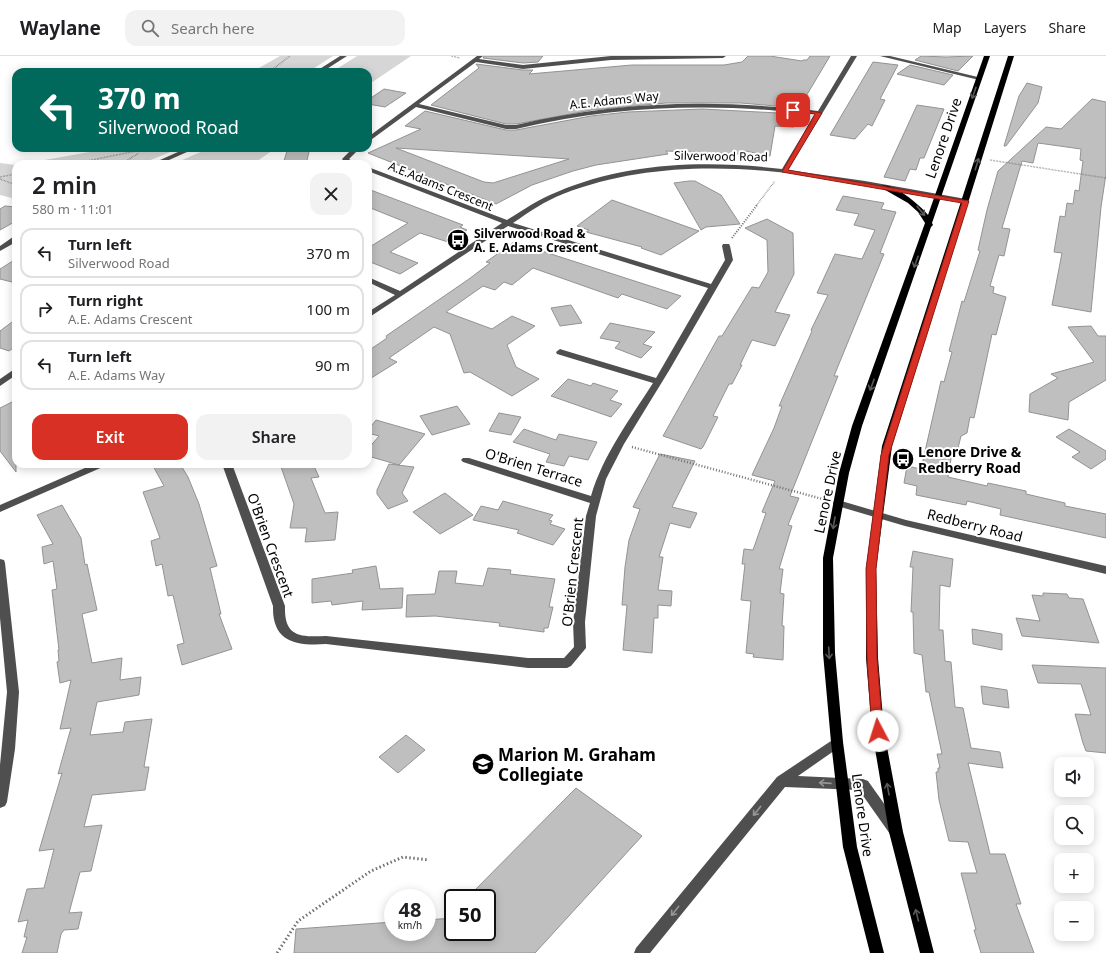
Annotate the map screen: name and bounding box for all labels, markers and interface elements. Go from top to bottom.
search box [125,10,405,46]
text: Waylane [20,15,101,41]
icon: search [139,17,161,39]
text: Search here [171,18,254,38]
text: Map [933,18,962,37]
text: Layers [984,18,1026,37]
text: Share [1048,18,1086,37]
text: 370 m [98,79,181,117]
icon: left [32,84,84,136]
one-way arrow [970,86,978,98]
street label: A.E. Adams Way [569,87,660,113]
pin [776,93,810,127]
street label: Lenore Drive [920,95,966,181]
icon: arrive [782,99,804,121]
text: Silverwood Road [98,115,239,139]
street label: Silverwood Road [674,147,768,165]
street label: A.E.Adams Crescent [386,157,497,215]
one-way arrow [974,158,981,171]
text: 2 min [32,168,97,201]
button: close [310,173,352,215]
text: 580 m · 11:01 [32,200,113,218]
one-way arrow [916,205,925,216]
place label: Silverwood Road & A. E. Adams Crescent [474,225,598,256]
bus stop icon: Silverwood Road & A. E. Adams Crescent [445,227,471,253]
text: Turn left [68,234,132,254]
icon: left [34,242,56,264]
text: 370 m [306,243,350,263]
text: Silverwood Road [68,254,170,272]
one-way arrow [911,256,919,268]
text: Turn right [68,290,143,310]
icon: right [34,298,56,320]
text: 100 m [306,299,350,319]
text: A.E. Adams Crescent [68,310,192,328]
text: Turn left [68,346,132,366]
icon: left [34,354,56,376]
text: 90 m [315,355,350,375]
text: A.E. Adams Way [68,366,165,384]
one-way arrow [868,378,876,390]
button: Exit [32,414,188,460]
button: Share [196,414,352,460]
place label: Lenore Drive & Redberry Road [918,442,1022,477]
street label: O'Brien Terrace [483,443,585,491]
bus stop icon: Lenore Drive & Redberry Road [890,446,916,472]
street label: Lenore Drive [809,449,845,535]
street label: O'Brien Crescent [243,490,299,600]
street label: Redberry Road [925,504,1025,546]
street label: O'Brien Crescent [557,516,587,628]
one-way arrow [830,516,838,529]
one-way arrow [825,646,833,659]
position arrow [857,710,899,752]
place label: Marion M. Graham Collegiate [498,743,656,786]
school or university icon: Marion M. Graham Collegiate [470,751,496,777]
map controls [1054,757,1094,941]
button: sound [1054,757,1094,797]
street label: Lenore Drive [848,772,878,858]
one-way arrow [819,780,832,787]
one-way arrow [884,783,892,796]
one-way arrow [753,805,762,816]
button: search [1054,805,1094,845]
button: + [1054,853,1094,893]
speed limit sign: 50 [444,889,496,941]
text: 48 [399,896,421,923]
button: − [1054,901,1094,941]
one-way arrow [671,906,680,917]
one-way arrow [913,909,921,922]
text: km/h [398,918,422,932]

